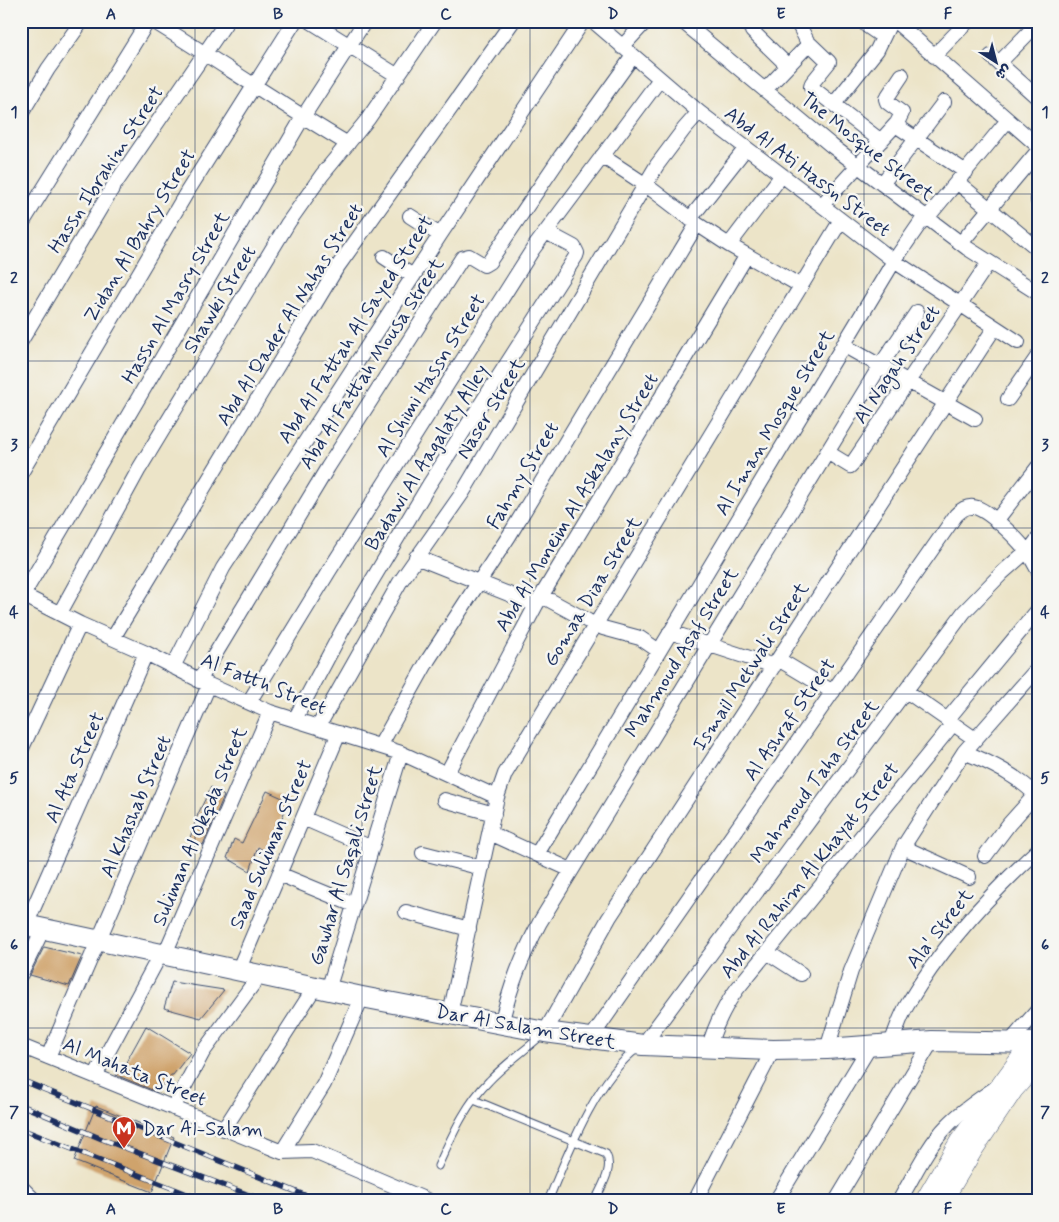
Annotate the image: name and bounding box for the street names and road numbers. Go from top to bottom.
street label: Hassn Ibrahim Street [42,81,171,259]
street label: The Mosque Street [794,86,940,208]
street label: Abd Al Ati Hassn Street [718,101,896,244]
street label: Zidan Al Bahry Street [78,144,203,327]
street label: Abd Al Qader Al Nahas Street [211,198,370,431]
street label: Hassn Al Masry Street [116,206,237,389]
street label: Abd Al Fattah Al Sayed Street [272,210,440,449]
street label: Shawki Street [177,241,263,359]
street label: Abd Al Fattah Mousa Street [294,253,451,475]
street label: Al Shimi Hassn Street [370,289,493,463]
street label: Al Nagah Street [847,300,948,430]
street label: Al Iman Mosque Street [709,325,842,521]
street label: Naser Street [450,353,532,464]
street label: Badawi Al Aagalaty Alley [359,360,496,556]
street label: Abd Al Moneim Al Askalany Street [489,368,665,637]
street label: Fahmy Street [481,417,566,535]
street label: Gomaa Diaa Street [538,511,649,672]
street label: Mahmoud Asaf Street [619,562,746,743]
street label: Ismail Metwali Street [687,577,816,756]
street label: Al Fatth Street [197,647,330,722]
street label: Al Ashraf Street [738,653,843,787]
street label: Mahmoud Taha Street [745,694,886,869]
street label: Al Ata Street [39,708,112,827]
street label: Suliman Al Okqda Street [146,723,255,930]
street label: Al Khashab Street [94,731,179,882]
street label: Saad Suliman Street [223,756,319,933]
street label: Abd Al Rahim Al Khayat Street [714,757,906,985]
street label: Gawhar Al Saqali Street [303,762,390,969]
street label: Ala' Street [900,883,980,975]
street label: Dar Al Salam Street [434,998,618,1057]
street label: Al Mahata Street [58,1031,210,1114]

